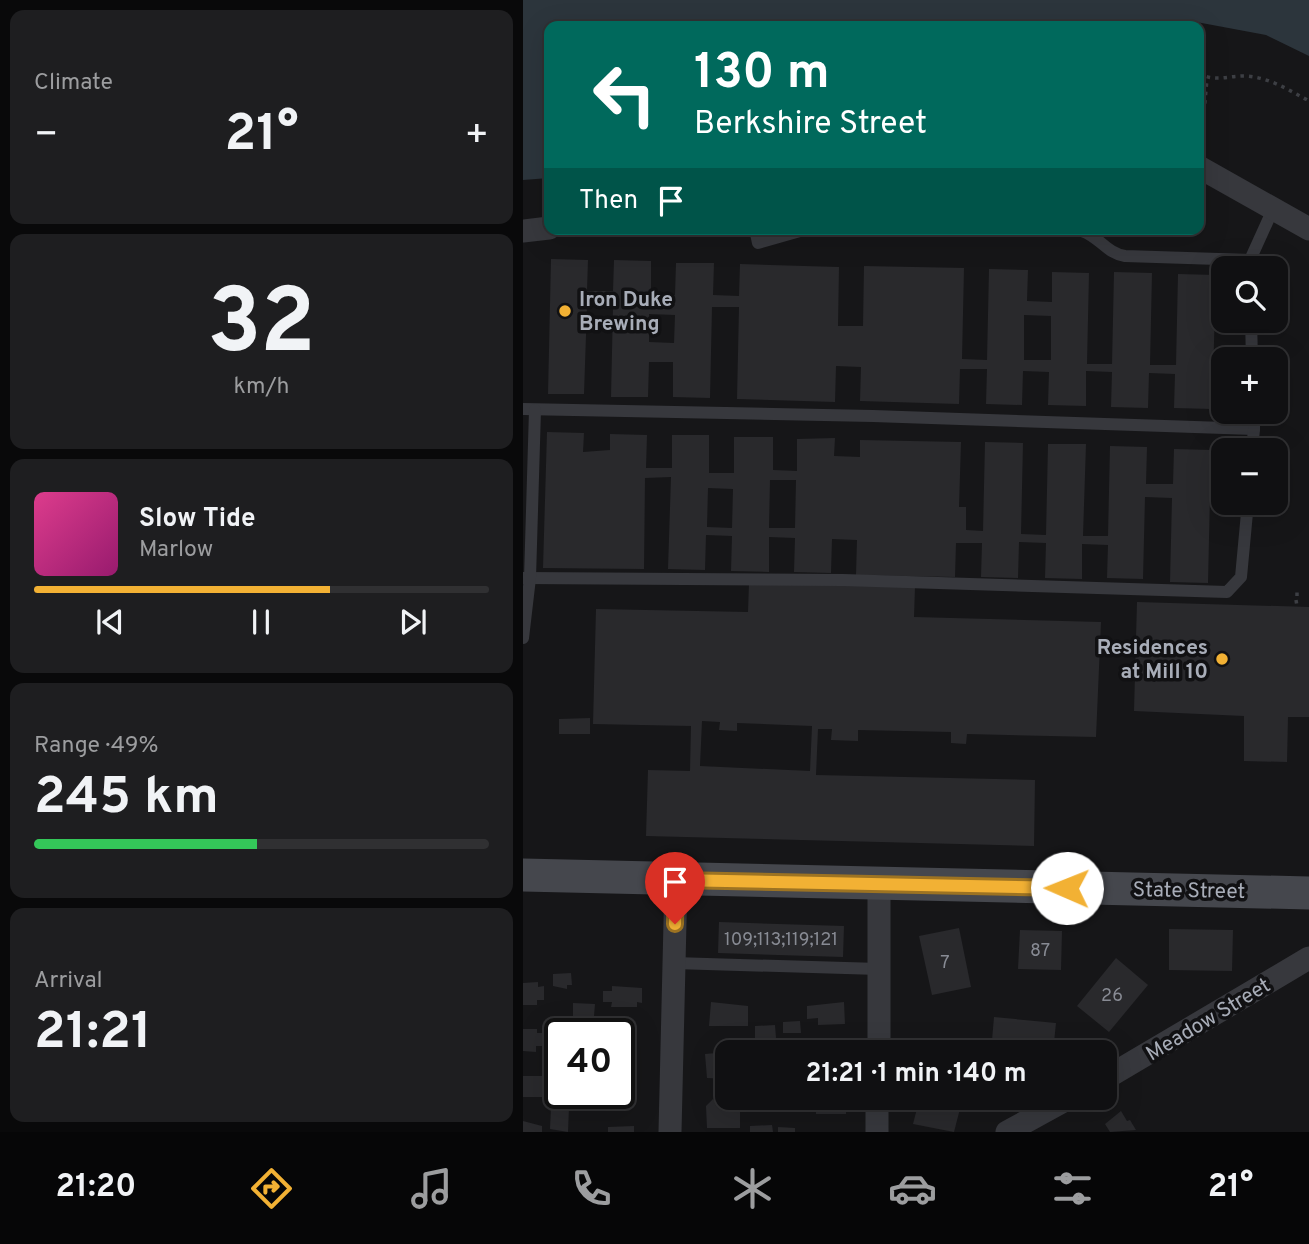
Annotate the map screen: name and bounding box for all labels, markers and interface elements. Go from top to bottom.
text: 130 m [694,44,830,106]
icon: left [579,49,670,140]
text: Climate [34,69,113,98]
text: 21° [224,103,299,169]
text: Berkshire Street [694,105,927,145]
text: − [34,112,59,161]
text: + [464,112,489,161]
icon: arrive [652,182,690,220]
text: Then [579,185,638,218]
map controls [1211,256,1288,515]
button: search [1211,256,1288,333]
text: 32 [207,270,316,385]
place label: Iron Duke Brewing [579,287,673,338]
marker: Iron Duke Brewing [557,303,573,319]
button: + [1211,347,1288,424]
text: km/h [234,373,289,402]
button: − [1211,438,1288,515]
text: Slow Tide [139,503,256,536]
text: Marlow [139,536,213,565]
icon: previous [91,603,129,641]
icon: pause [242,603,280,641]
icon: next [394,603,432,641]
place label: Residences at Mill 10 [1097,635,1208,686]
marker: Residences at Mill 10 [1214,651,1230,667]
text: Range · 49% [34,732,158,761]
text: 245 km [34,766,219,832]
position arrow [1030,851,1104,925]
pin [645,852,705,924]
icon: arrive [656,863,694,901]
street label: State Street [1132,877,1246,906]
house number: 109;113;119;121 [724,929,838,952]
house number: 87 [1030,940,1050,963]
house number: 7 [940,952,950,975]
text: Arrival [34,967,103,996]
street label: Meadow Street [1142,973,1276,1068]
house number: 26 [1101,985,1123,1008]
text: 21:21 [34,1001,152,1067]
speed limit sign: 40 [544,1018,635,1109]
text: 21:21 · 1 min · 140 m [806,1058,1026,1091]
icon: directions [247,1164,296,1213]
icon: music [407,1164,456,1213]
icon: phone [567,1164,616,1213]
icon: climate [728,1164,777,1213]
icon: car [888,1164,937,1213]
icon: filters [1048,1164,1097,1213]
text: 21:20 [56,1168,136,1208]
text: 21° [1208,1168,1253,1208]

